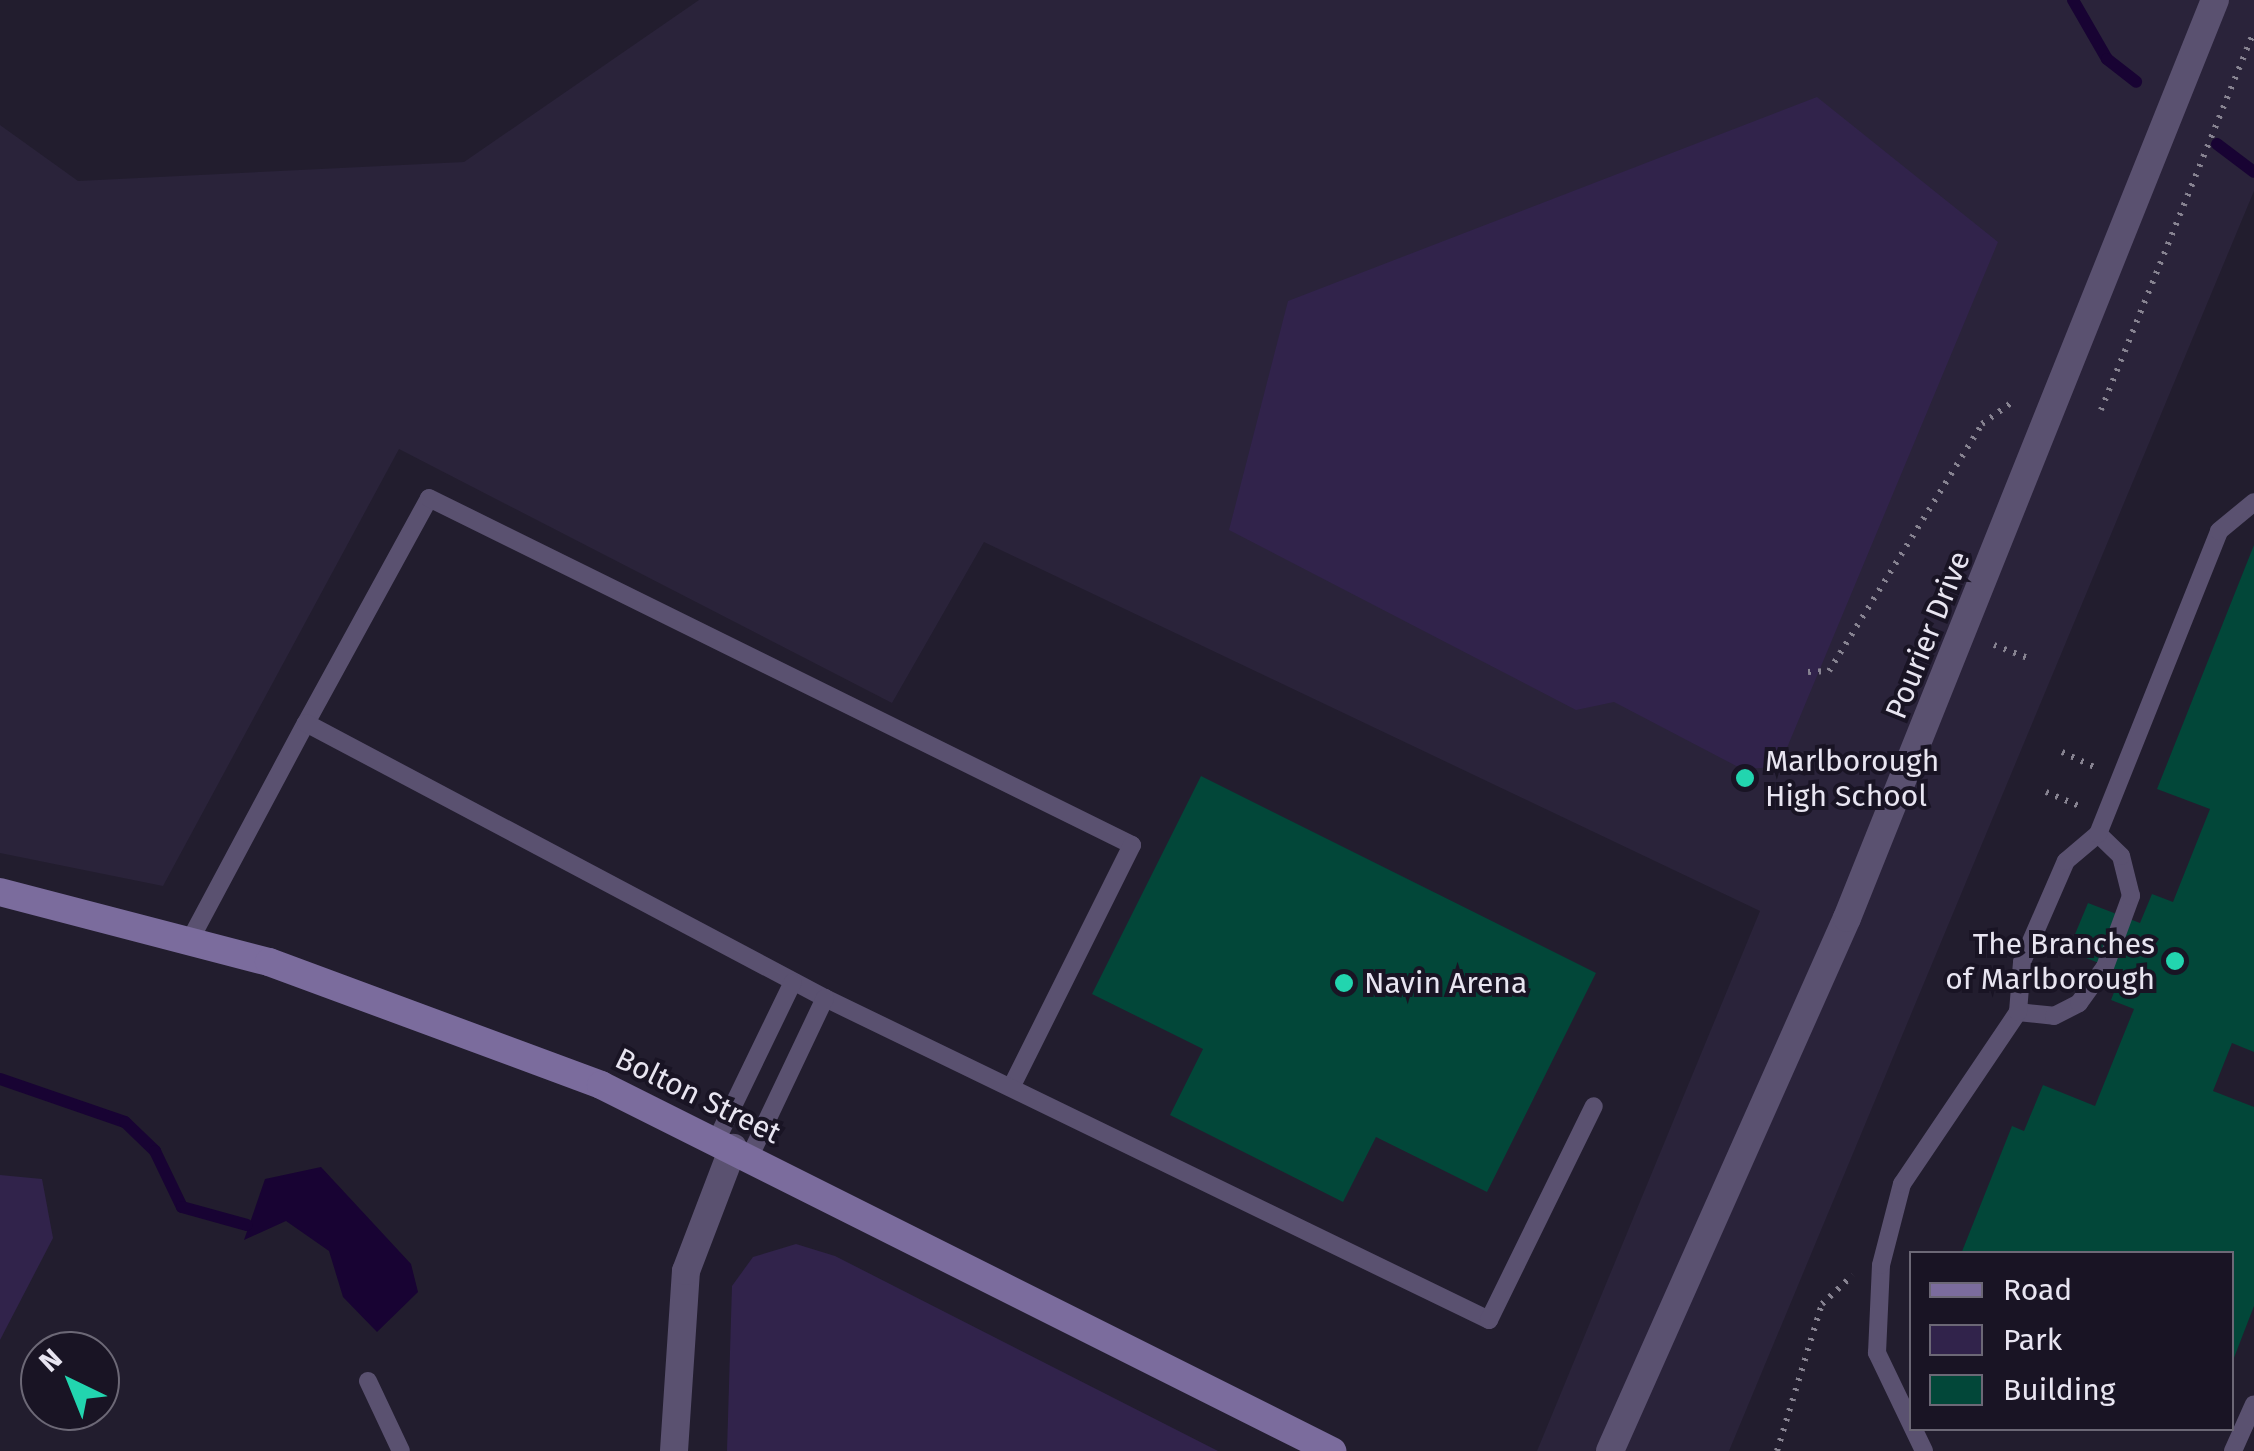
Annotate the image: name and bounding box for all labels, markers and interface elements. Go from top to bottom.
street label: Pourier Drive [1878,546,1978,724]
place label: Marlborough High School [1765,743,1939,814]
marker: Marlborough High School [1734,767,1756,789]
place label: The Branches of Marlborough [1945,926,2155,996]
marker: The Branches of Marlborough [2164,950,2186,972]
place label: Navin Arena [1364,965,1527,1001]
marker: Navin Arena [1333,972,1355,994]
street label: Bolton Street [610,1041,786,1151]
legend [1909,1251,2234,1431]
text: Road [2003,1272,2072,1308]
text: Park [2003,1322,2062,1358]
north arrow [20,1331,120,1431]
text: N [33,1342,69,1379]
text: Building [2003,1372,2115,1408]

